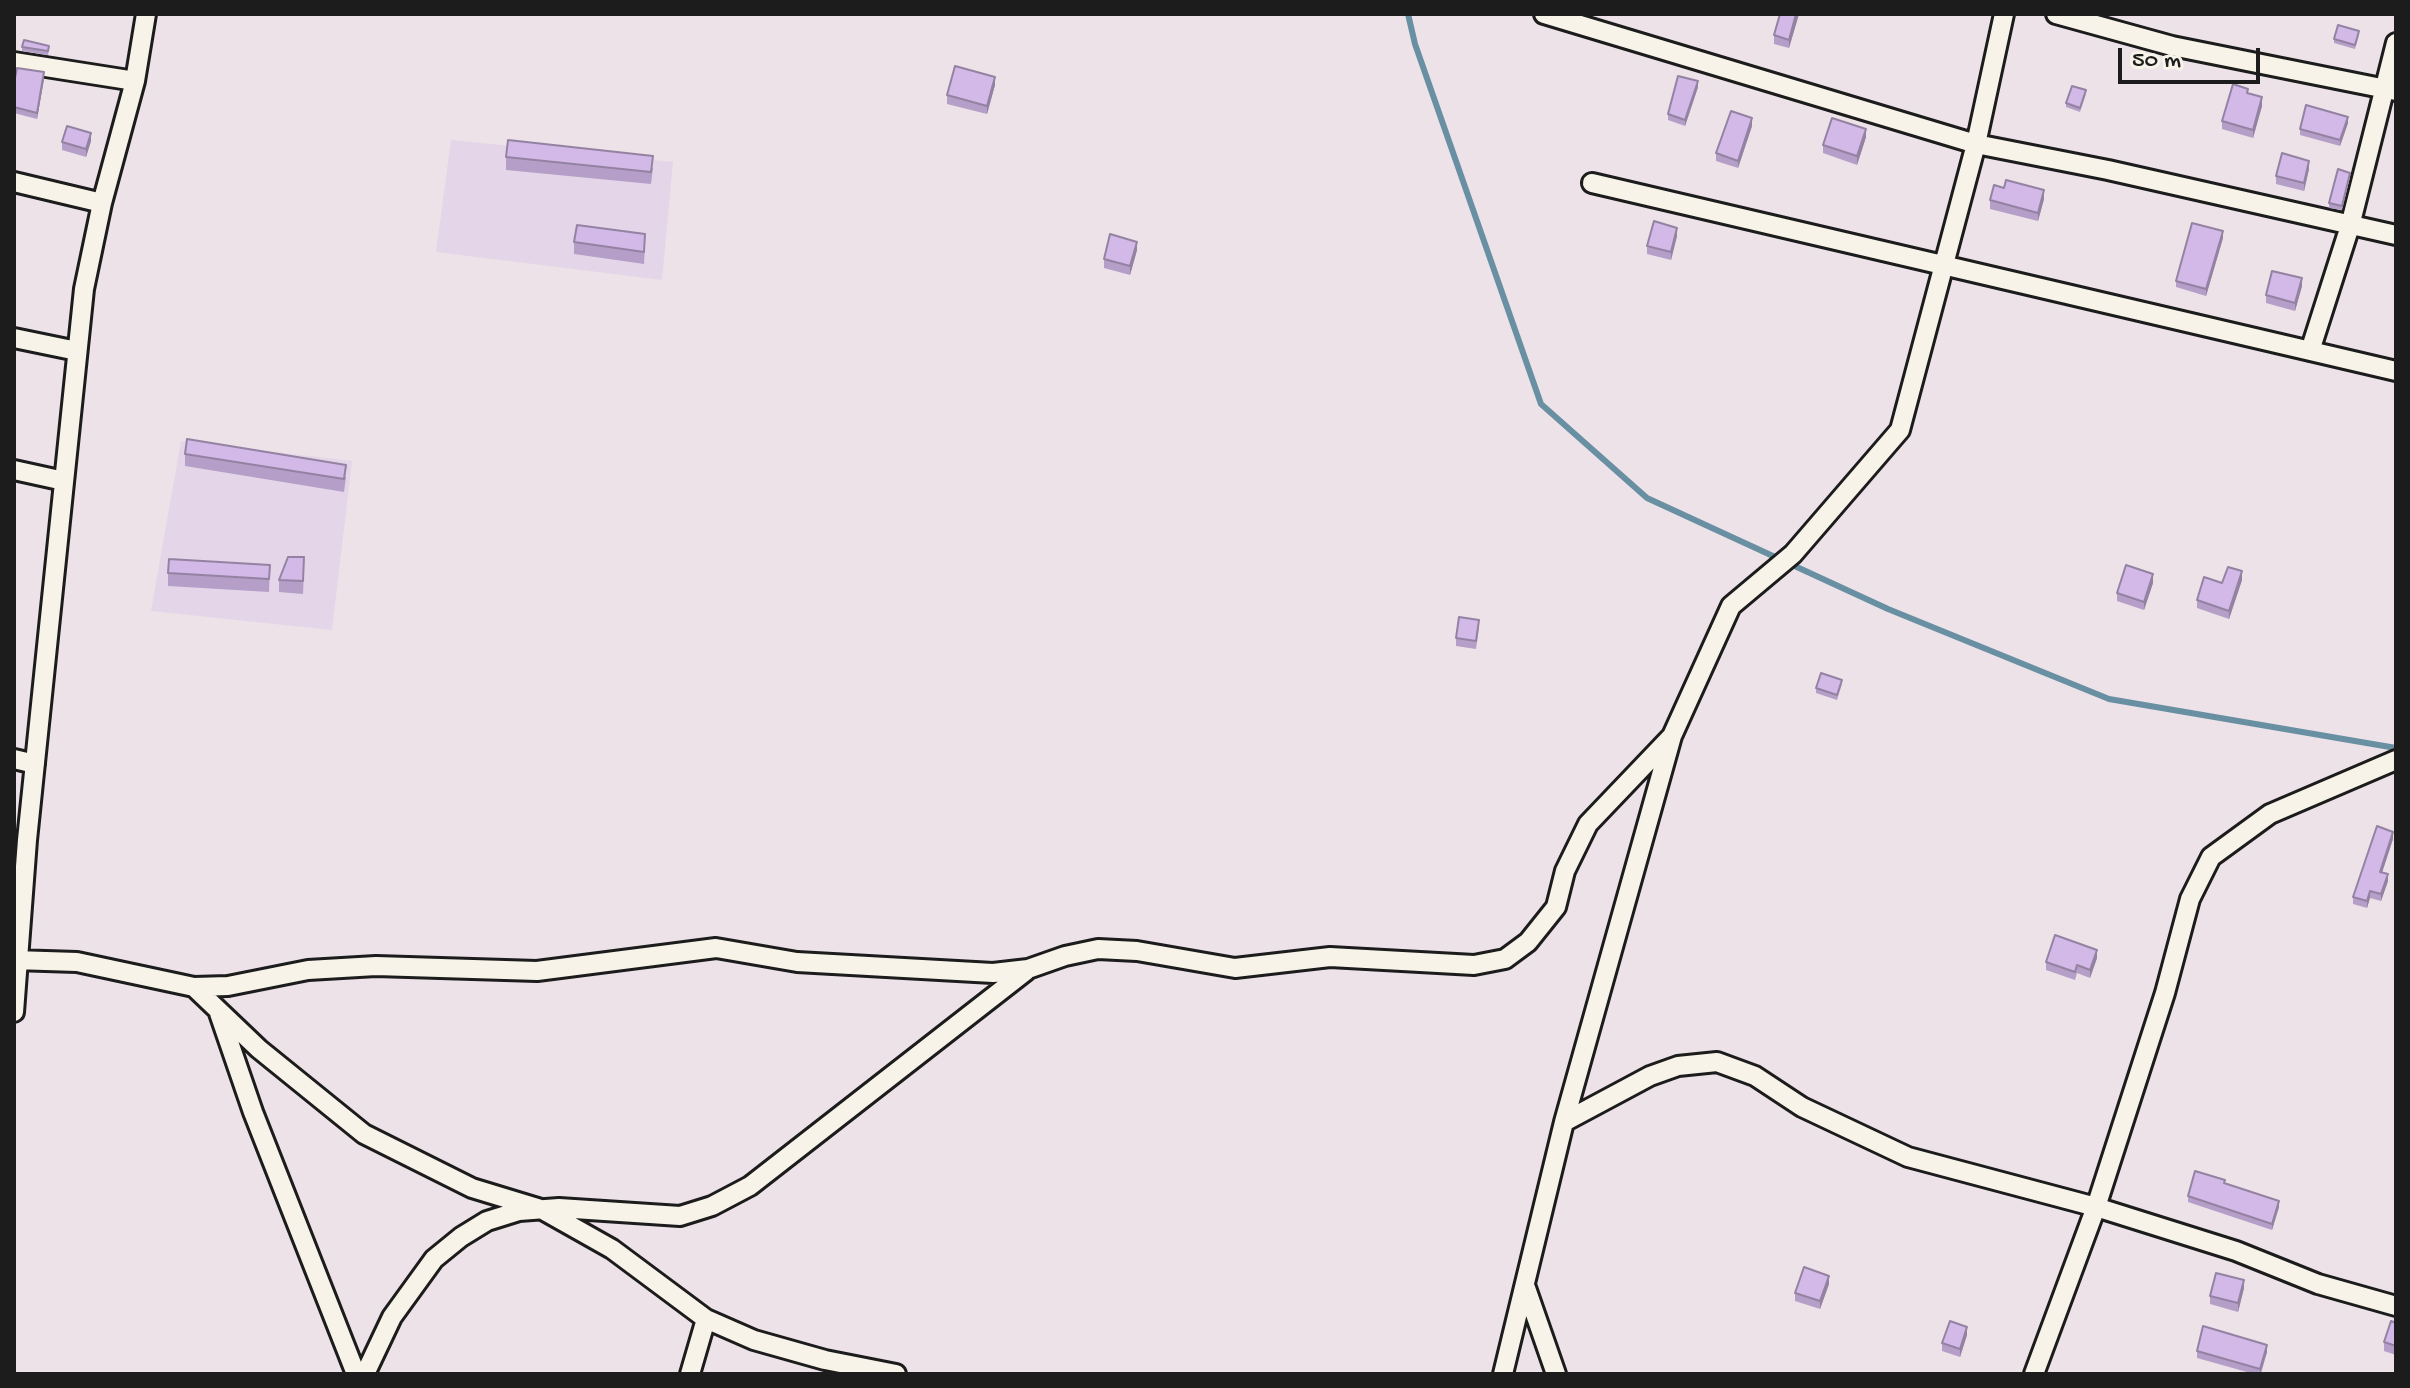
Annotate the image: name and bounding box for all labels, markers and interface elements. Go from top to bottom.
scale bar [2122,32,2264,82]
text: 50 m [2132,47,2181,76]

